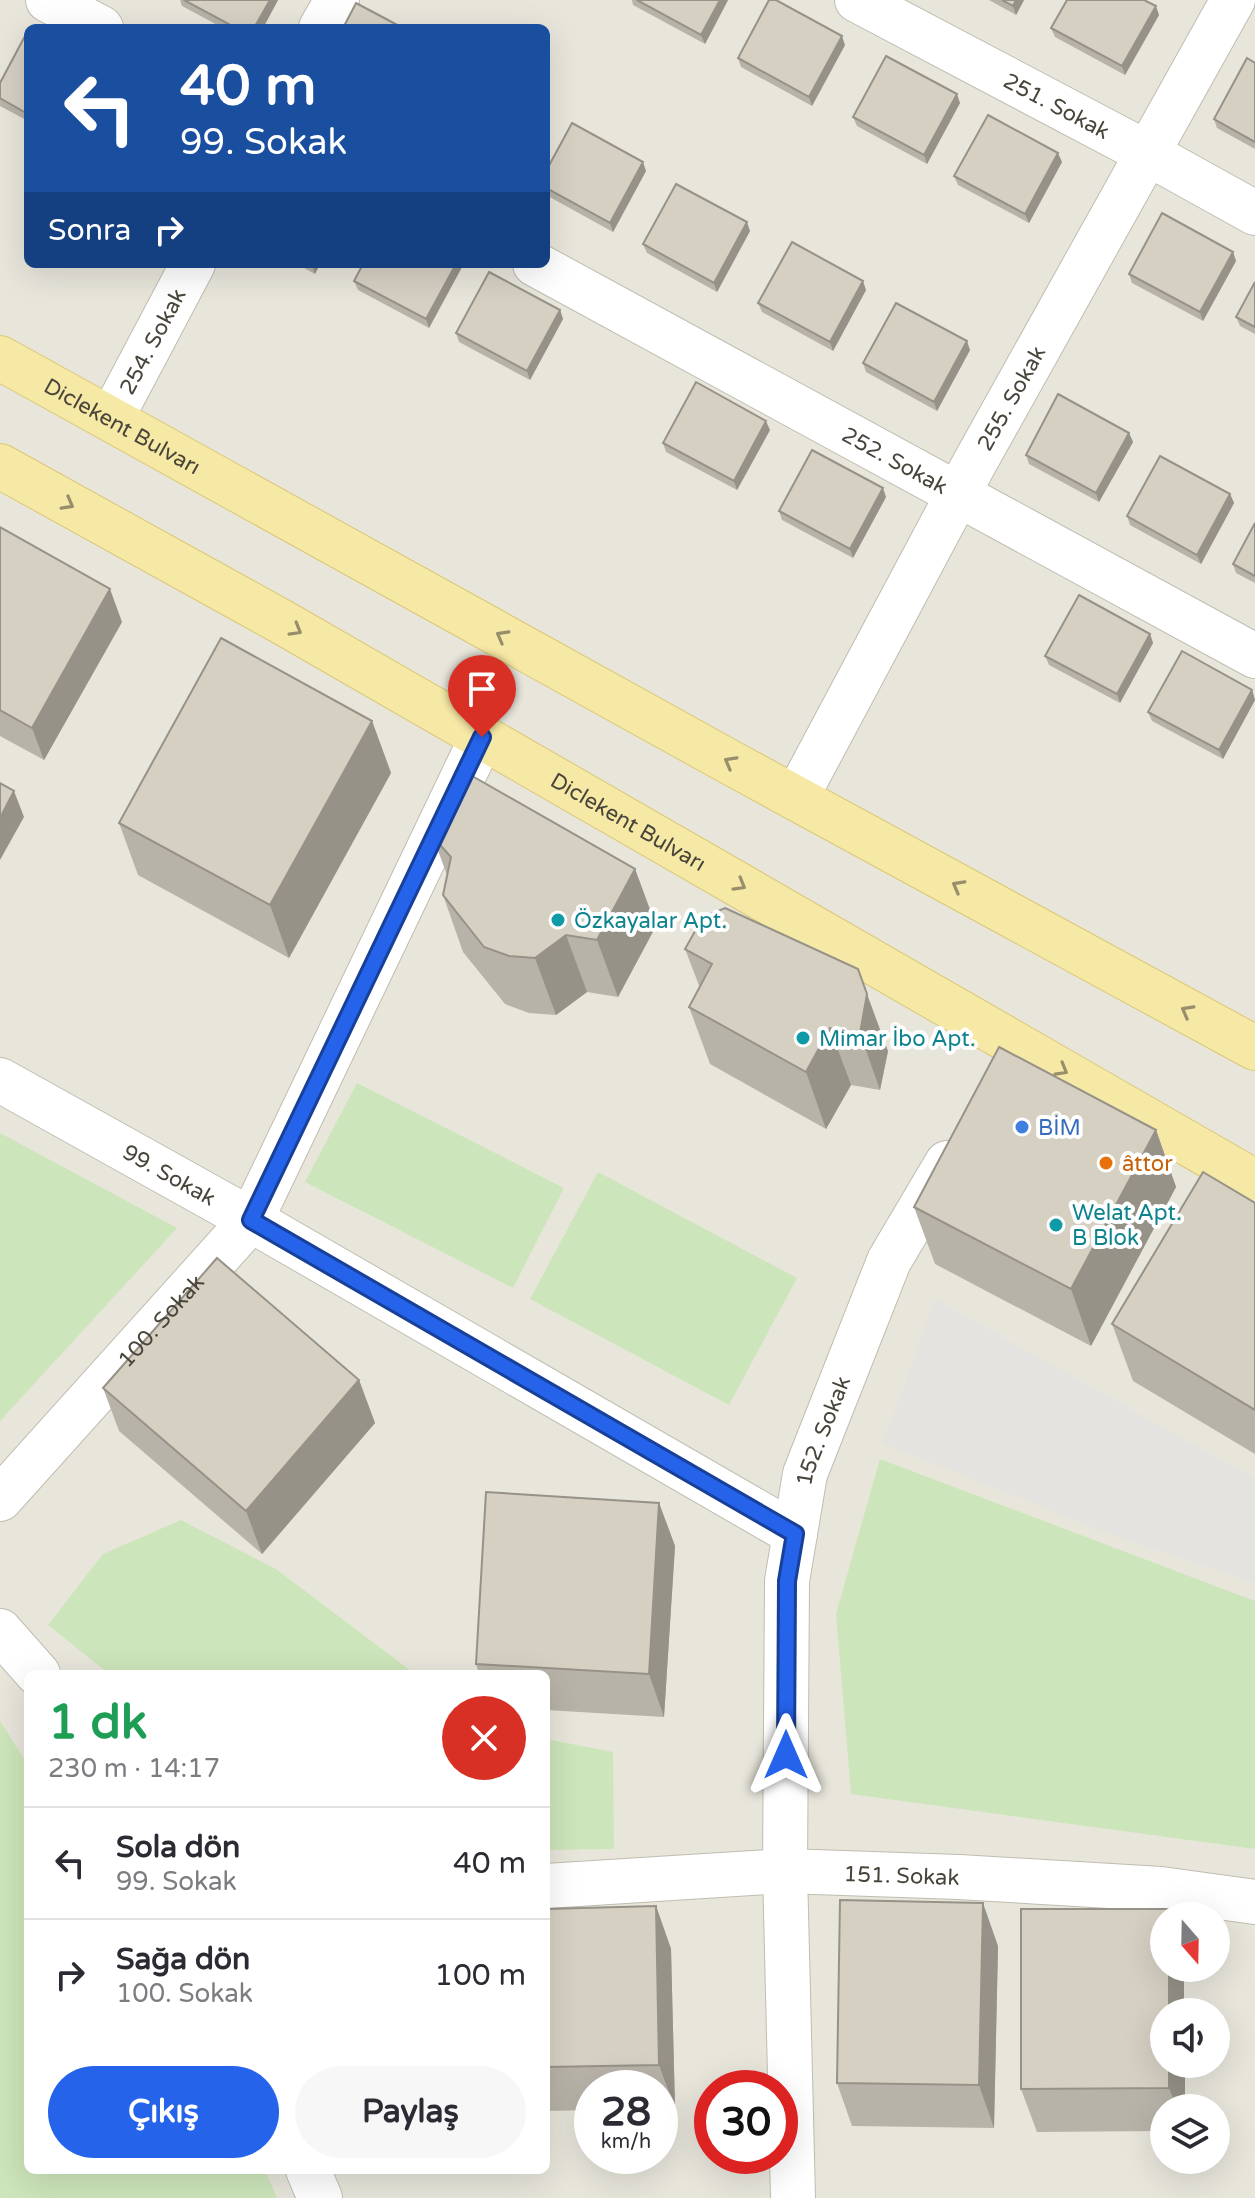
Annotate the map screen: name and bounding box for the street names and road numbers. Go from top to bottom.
street label: 251. Sokak [999,68,1114,145]
street label: 254. Sokak [114,284,192,399]
street label: 255. Sokak [972,342,1051,455]
street label: Diclekent Bulvarı [39,373,205,480]
street label: 252. Sokak [837,422,952,500]
street label: Diclekent Bulvarı [546,767,710,877]
street label: 99. Sokak [118,1139,220,1212]
street label: 100. Sokak [113,1269,210,1373]
street label: 152. Sokak [791,1372,856,1488]
street label: 151. Sokak [843,1861,960,1891]

